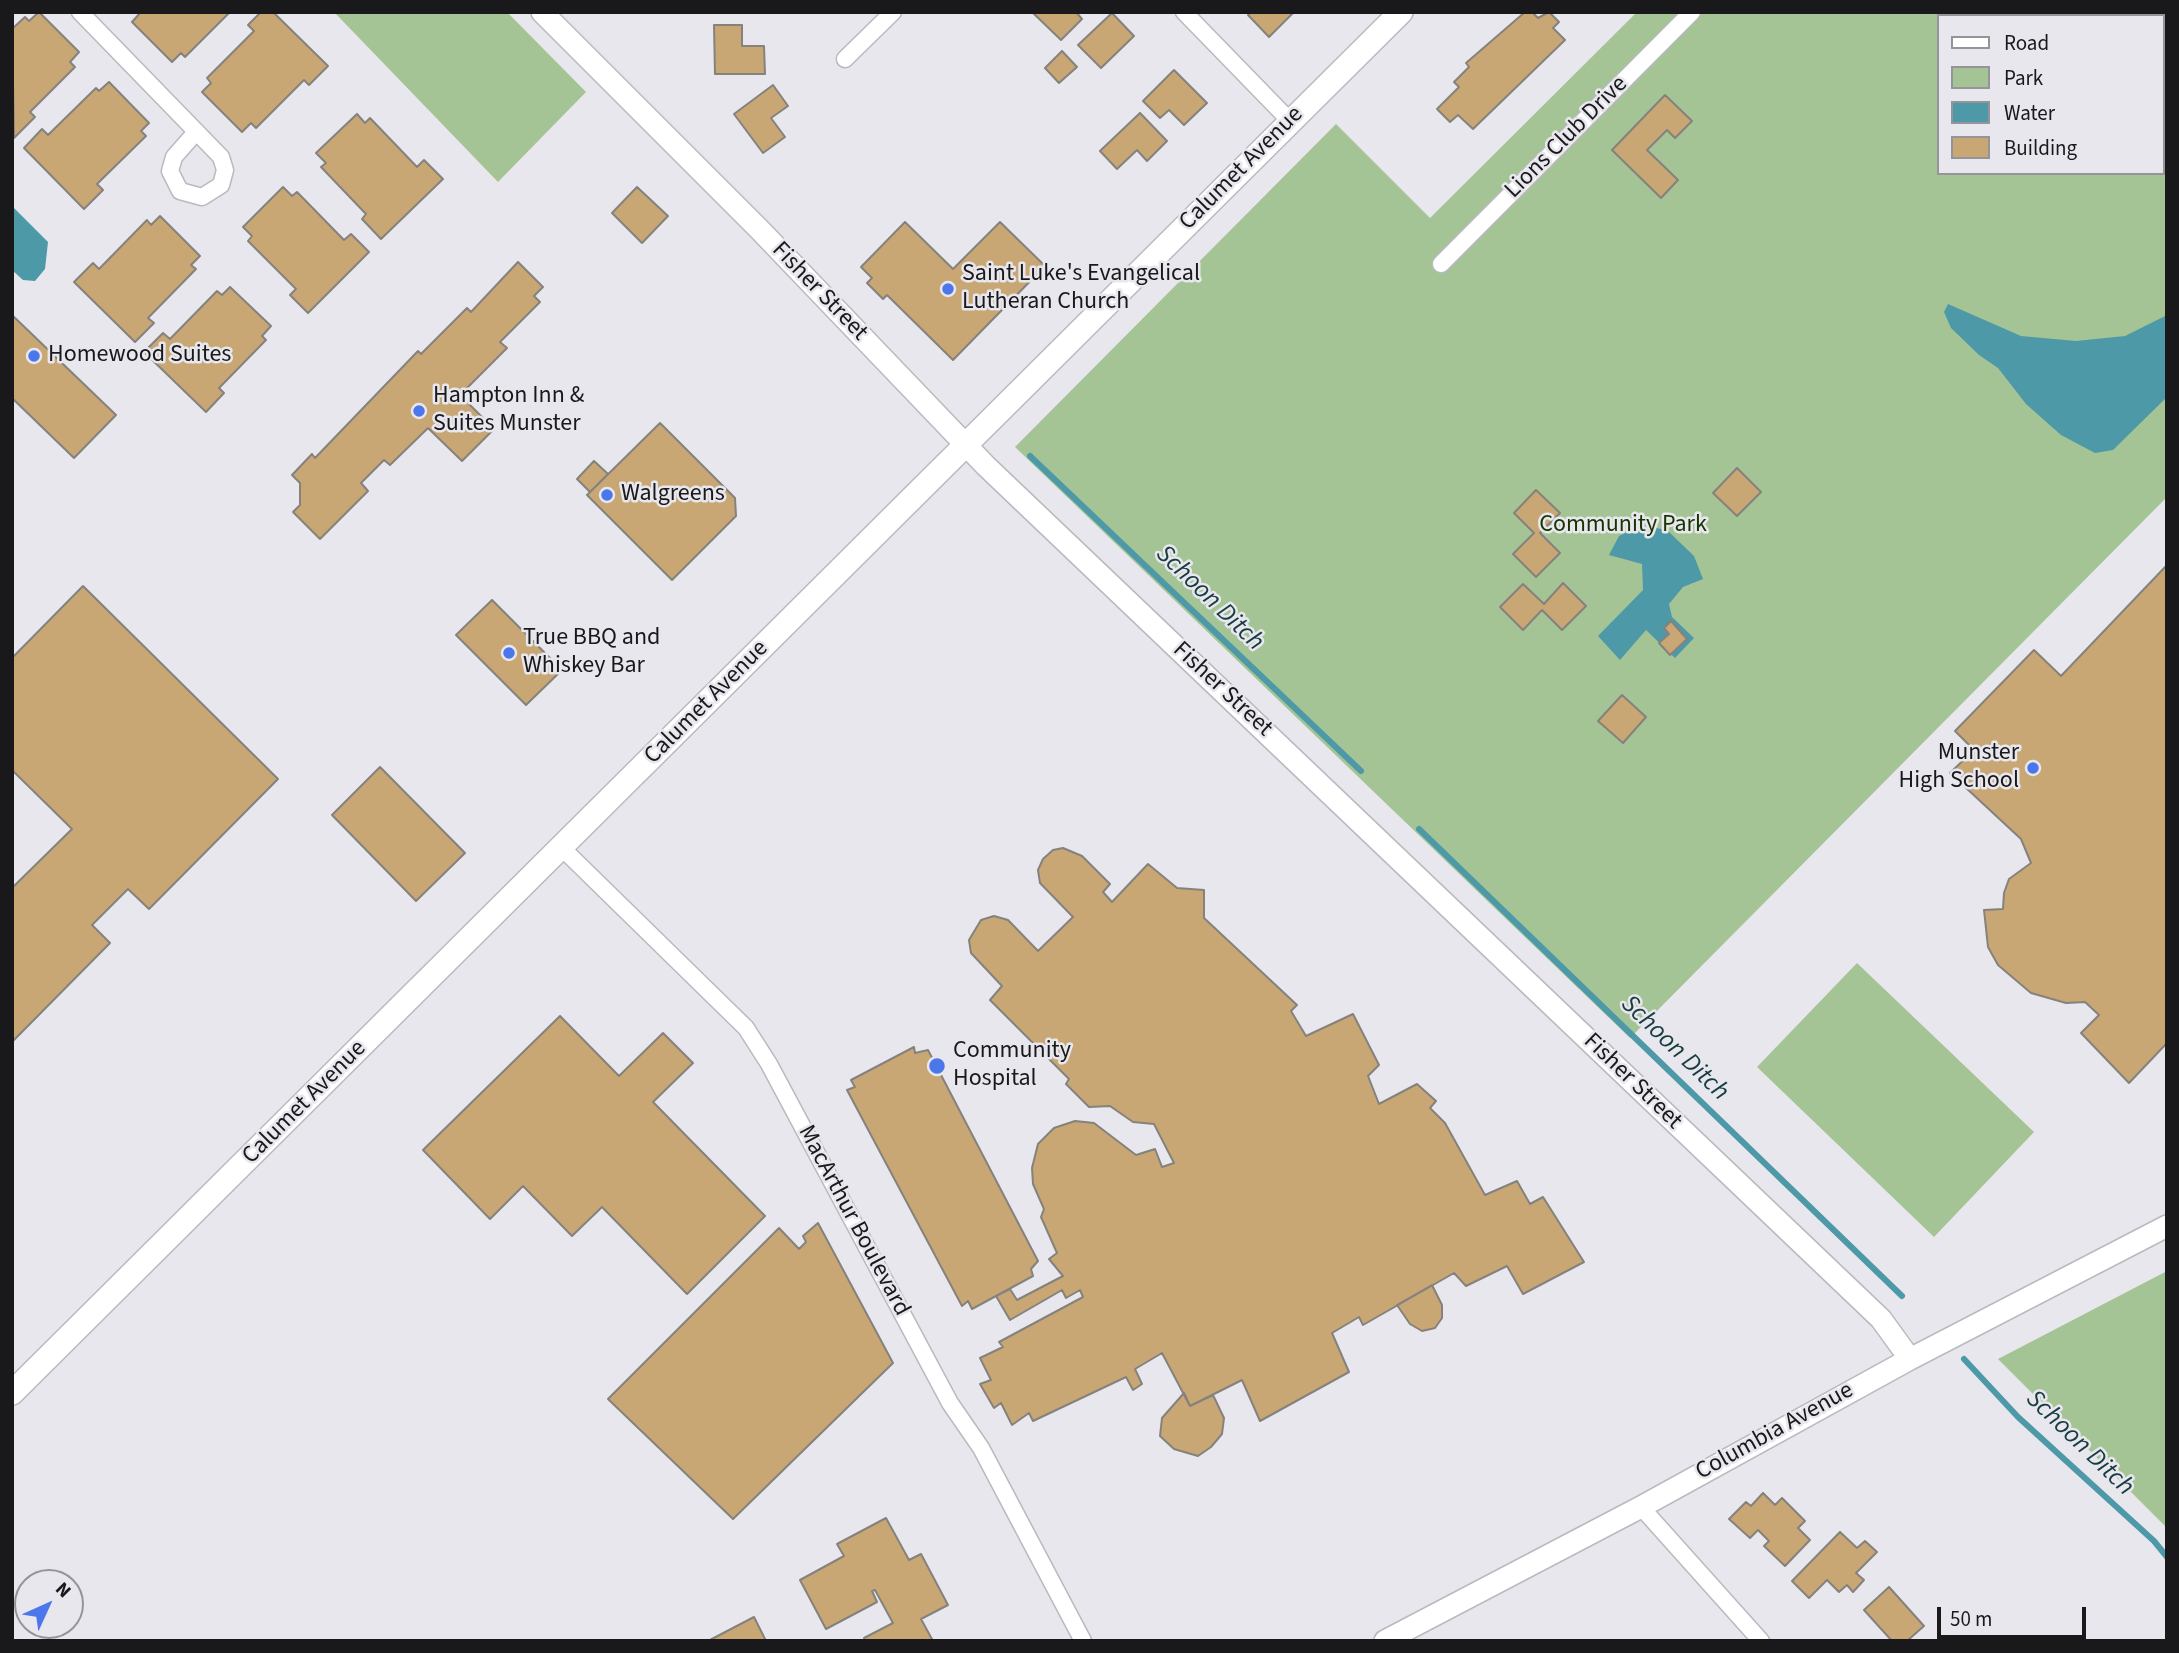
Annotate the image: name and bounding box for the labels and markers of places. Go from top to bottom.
place label: Saint Luke's Evangelical Lutheran Church [962,261,1200,317]
marker: Saint Luke's Evangelical Lutheran Church [940,281,956,297]
place label: Homewood Suites [48,342,231,370]
marker: Homewood Suites [26,348,42,364]
place label: Hampton Inn & Suites Munster [433,383,584,439]
marker: Hampton Inn & Suites Munster [411,403,427,419]
place label: Walgreens [621,481,725,509]
marker: Walgreens [599,487,615,503]
place label: True BBQ and Whiskey Bar [523,625,660,681]
marker: True BBQ and Whiskey Bar [501,645,517,661]
place label: Munster High School [1899,740,2019,796]
marker: Munster High School [2025,760,2041,776]
place label: Community Hospital [953,1038,1071,1094]
marker: Community Hospital [927,1056,947,1076]

